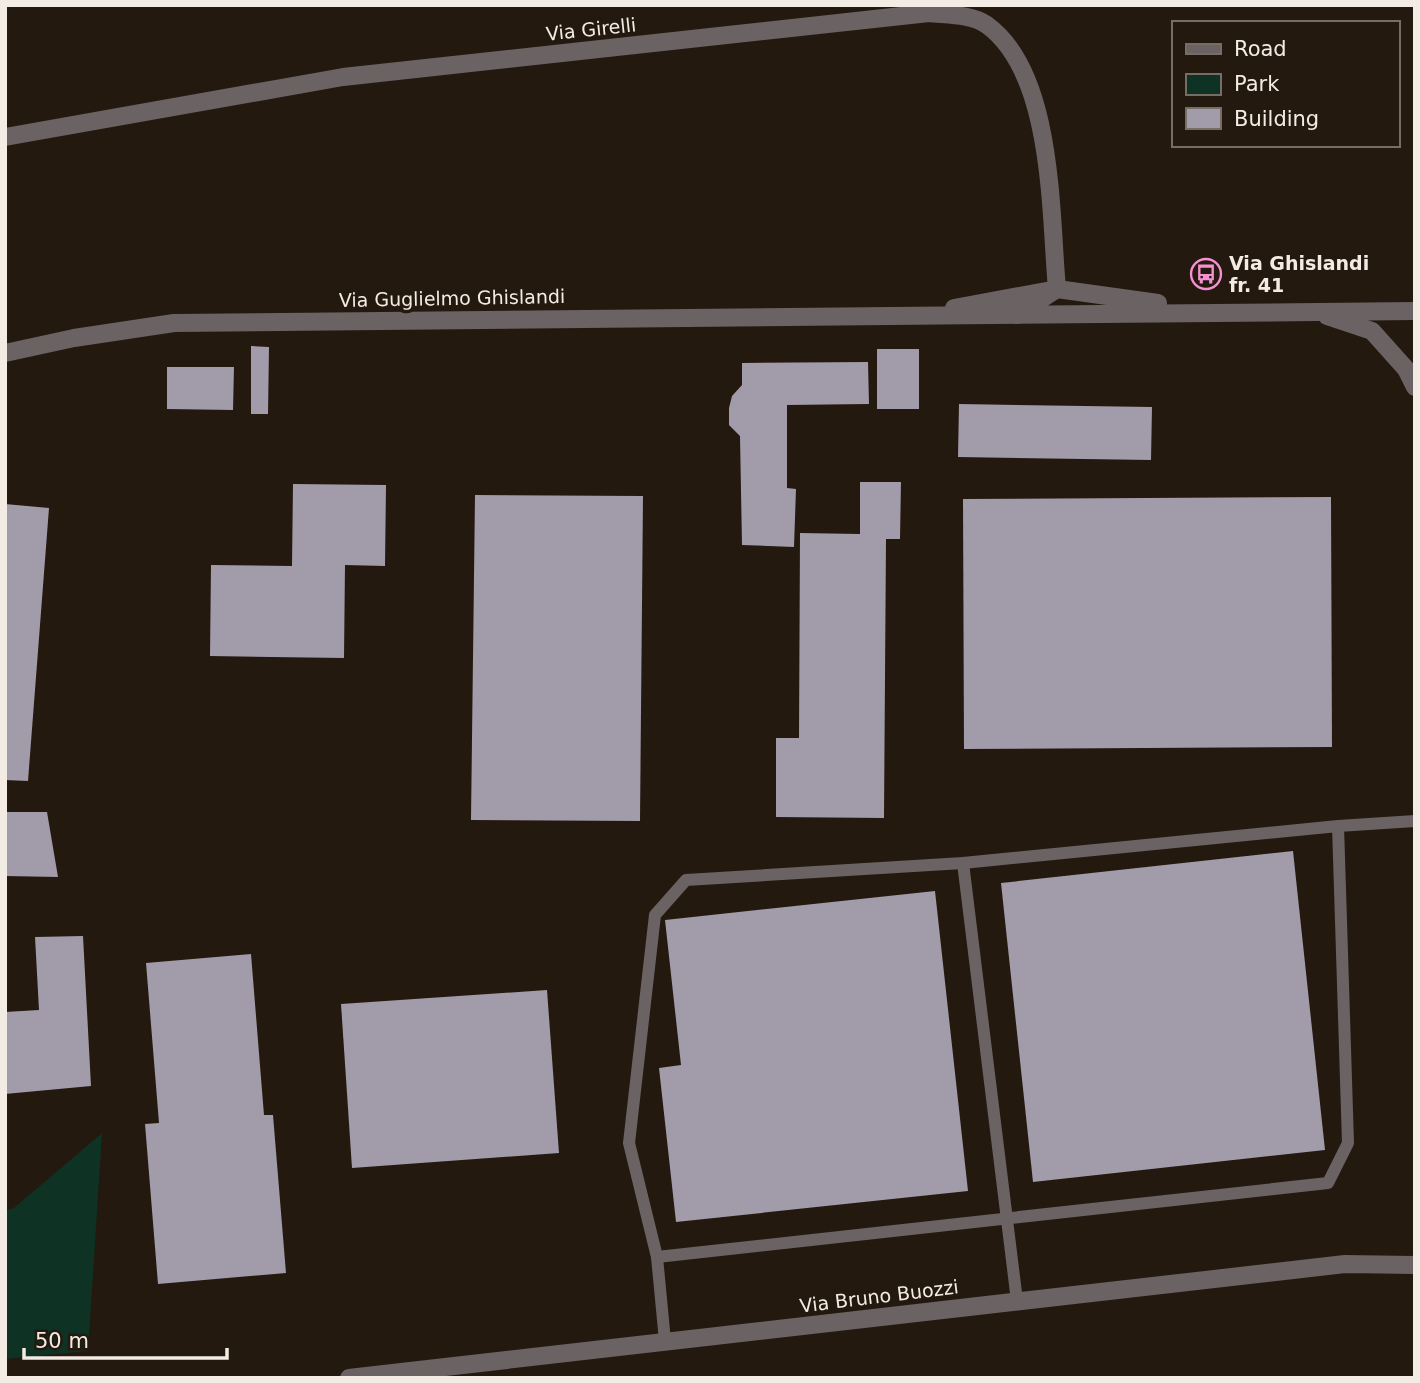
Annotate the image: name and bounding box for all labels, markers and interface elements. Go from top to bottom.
street label: Via Girelli [545,13,637,45]
legend [1172,21,1399,147]
text: Road [1234,37,1287,61]
text: Park [1234,72,1280,96]
text: Building [1234,107,1319,131]
place label: Via Ghislandi fr. 41 [1229,252,1369,296]
bus stop icon: Via Ghislandi fr. 41 [1189,257,1223,291]
street label: Via Guglielmo Ghislandi [339,285,565,311]
street label: Via Bruno Buozzi [798,1275,960,1317]
scale bar [24,1316,228,1360]
text: 50 m [35,1329,89,1353]

